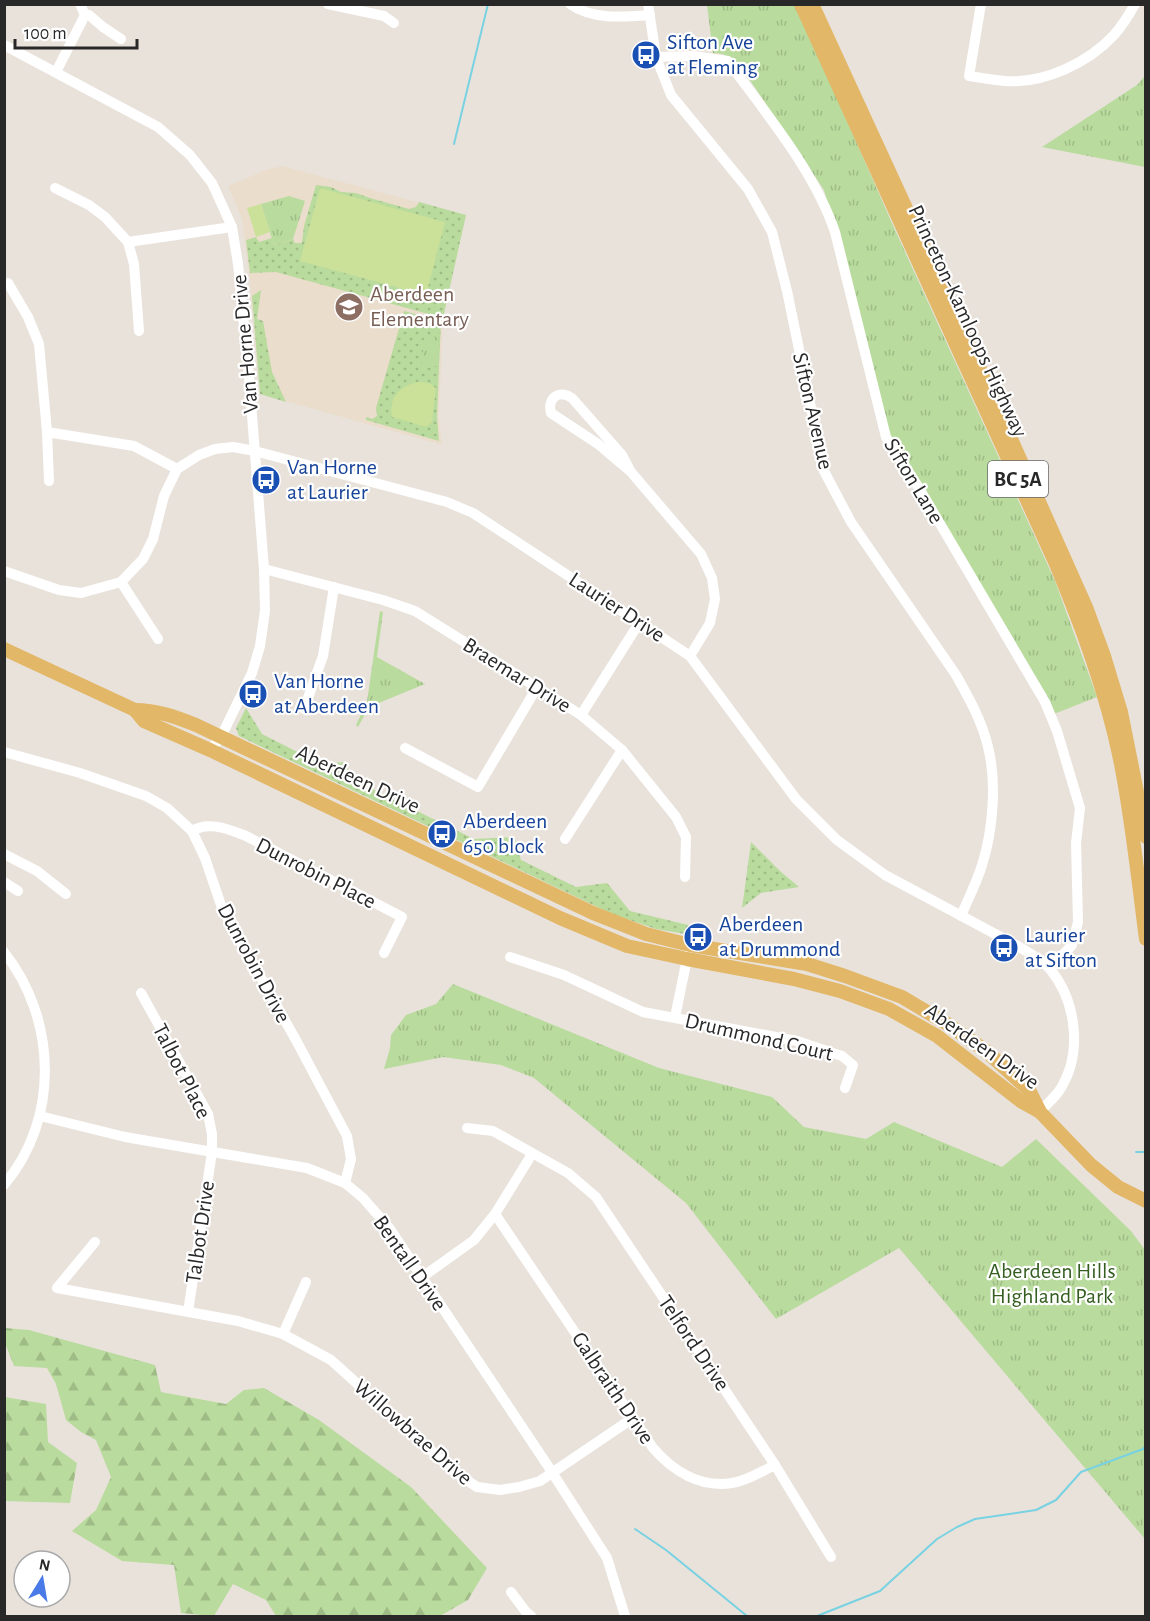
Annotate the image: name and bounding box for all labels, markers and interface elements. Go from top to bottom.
scale bar [15,12,136,50]
text: 100 m [24,25,67,43]
place label: Sifton Ave at Fleming [667,31,758,78]
bus stop icon: Sifton Ave at Fleming [630,39,662,71]
street label: Princeton-Kamloops Highway [904,201,1032,441]
street label: Van Horne Drive [228,274,262,414]
place label: Aberdeen Elementary [370,283,470,330]
school or university icon: Aberdeen Elementary [333,291,365,323]
street label: Sifton Avenue [789,351,837,471]
street label: Sifton Lane [880,434,948,528]
place label: Van Horne at Laurier [287,456,377,503]
road number: BC 5A [988,461,1048,497]
bus stop icon: Van Horne at Laurier [250,464,282,496]
street label: Laurier Drive [565,568,669,646]
street label: Braemar Drive [459,633,575,717]
place label: Van Horne at Aberdeen [274,670,379,717]
bus stop icon: Van Horne at Aberdeen [237,678,269,710]
street label: Aberdeen Drive [293,741,423,817]
place label: Aberdeen 650 block [463,810,547,857]
bus stop icon: Aberdeen 650 block [426,818,458,850]
street label: Dunrobin Place [252,833,380,913]
street label: Dunrobin Drive [213,900,295,1026]
place label: Aberdeen at Drummond [719,913,840,960]
bus stop icon: Aberdeen at Drummond [682,921,714,953]
place label: Laurier at Sifton [1025,924,1097,971]
bus stop icon: Laurier at Sifton [988,932,1020,964]
street label: Aberdeen Drive [921,999,1043,1093]
street label: Drummond Court [683,1009,835,1065]
street label: Talbot Place [149,1020,215,1122]
street label: Talbot Drive [182,1179,218,1285]
street label: Bentall Drive [369,1211,451,1315]
park label: Aberdeen Hills Highland Park [988,1260,1116,1307]
street label: Telford Drive [654,1291,734,1395]
street label: Galbraith Drive [568,1328,658,1448]
street label: Willowbrae Drive [350,1375,476,1489]
north arrow [12,1549,72,1609]
text: N [38,1556,52,1574]

